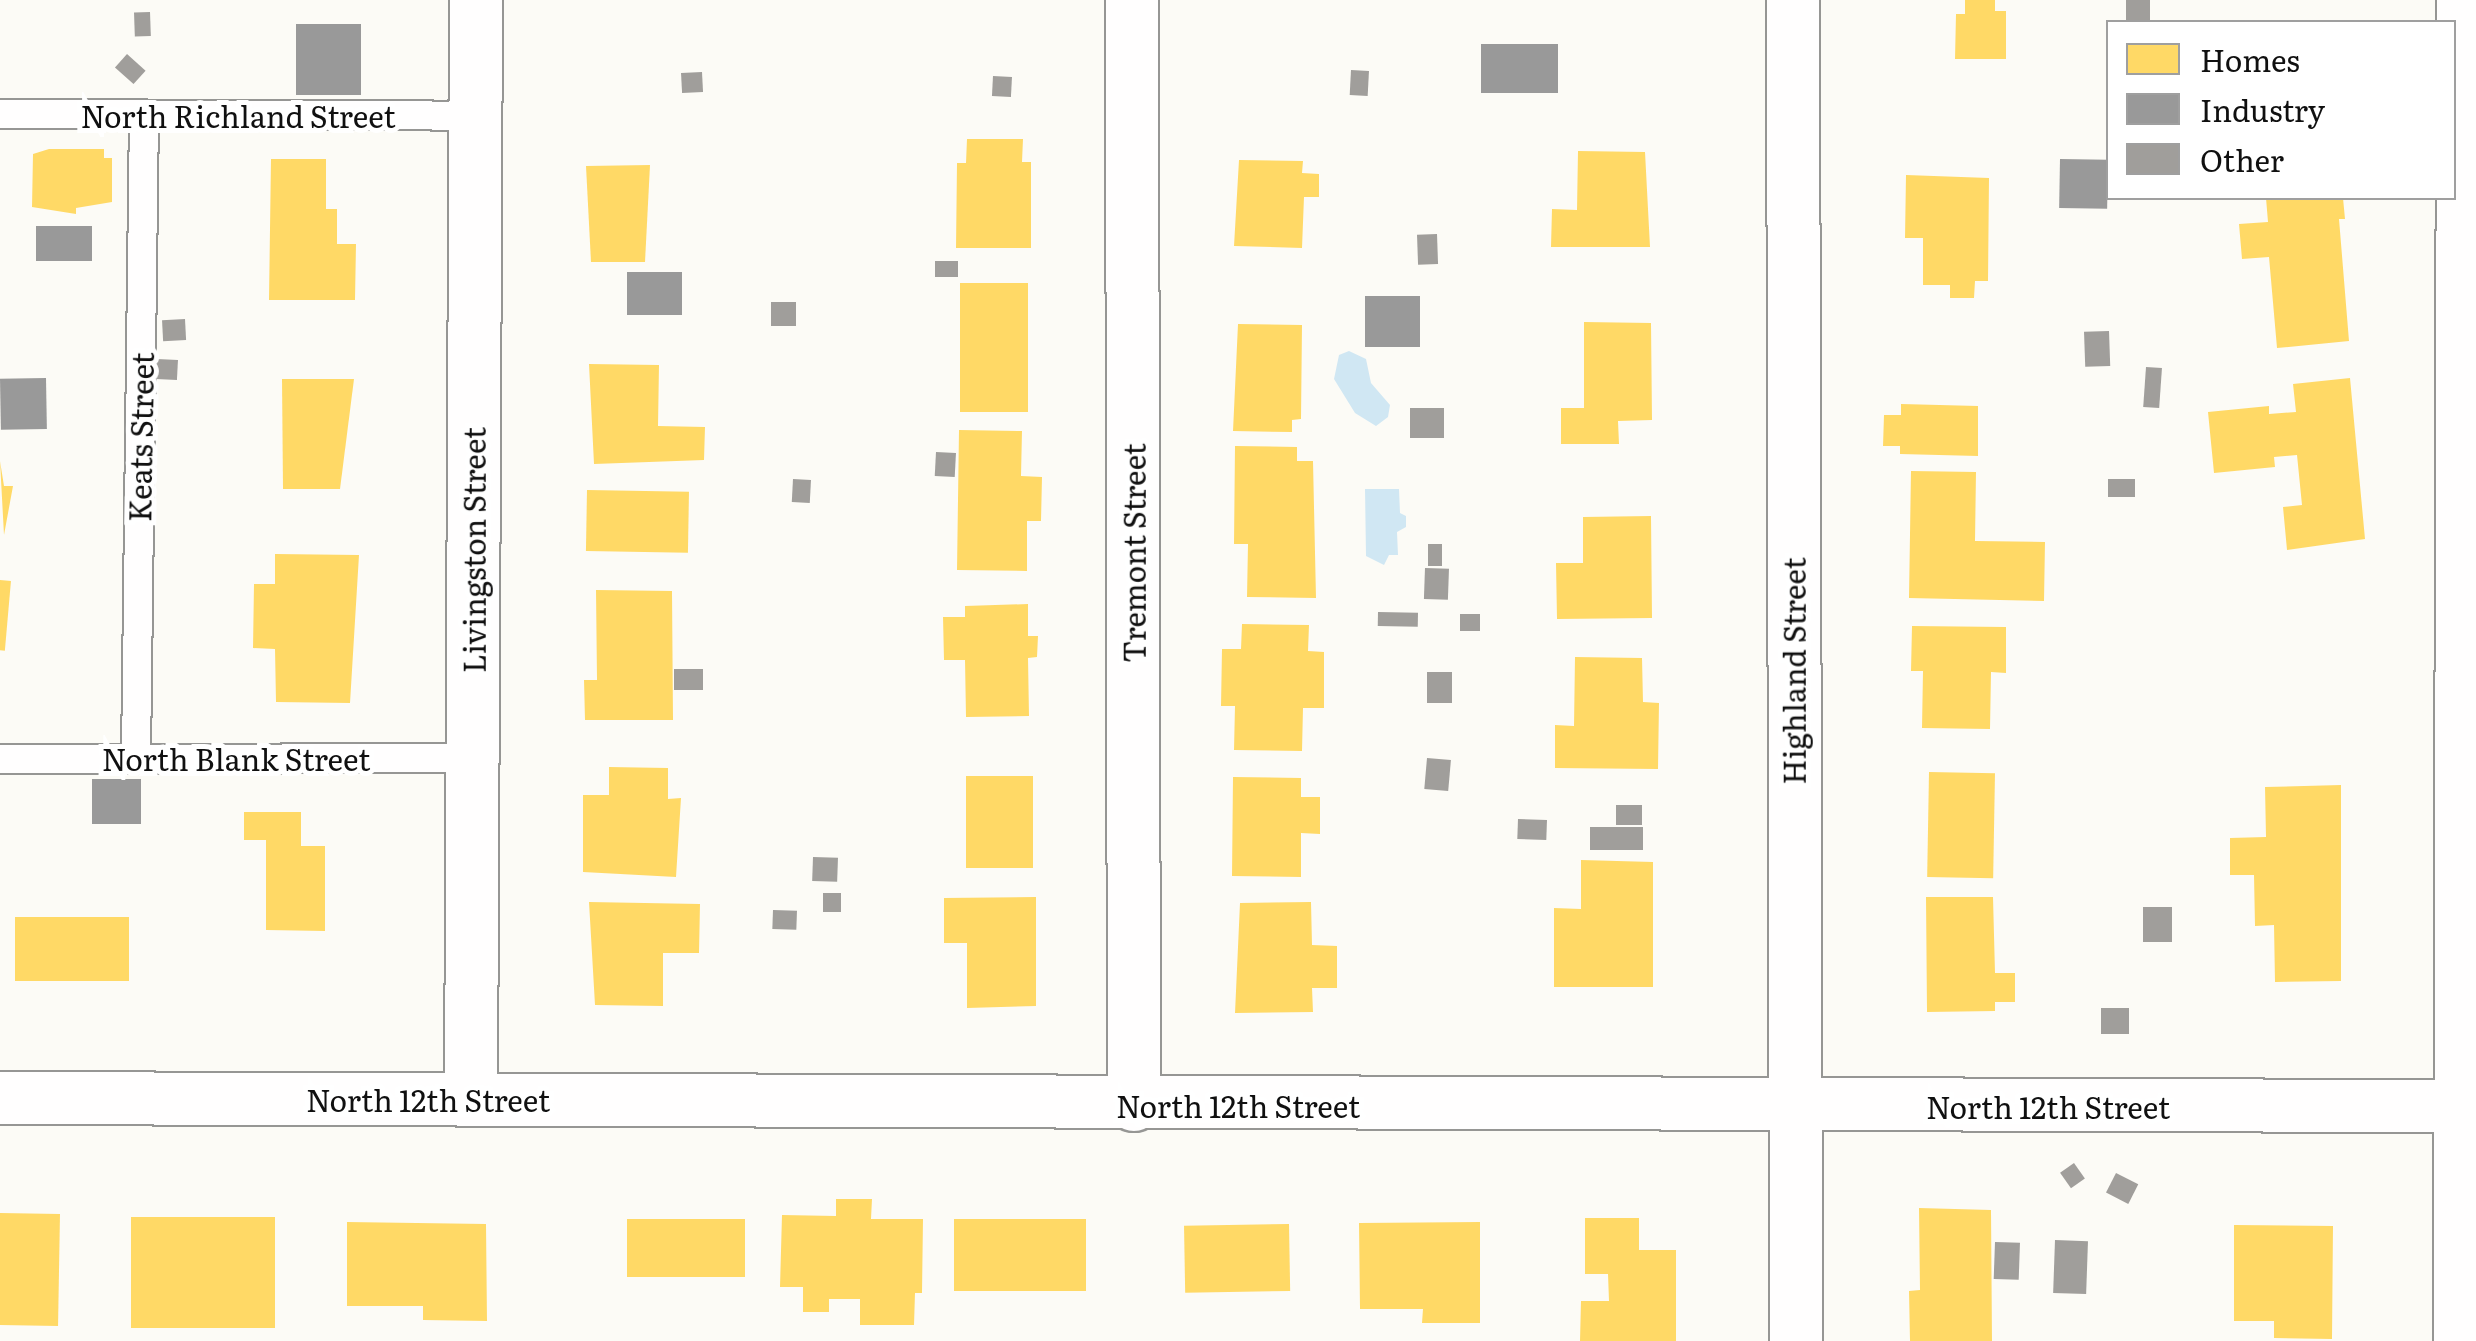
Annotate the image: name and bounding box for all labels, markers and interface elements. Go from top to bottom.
legend [2106,20,2456,200]
text: Homes [2200,37,2300,81]
text: Industry [2200,87,2325,131]
street label: North Richland Street [80,97,396,133]
text: Other [2200,137,2284,181]
street label: Keats Street [121,352,159,522]
street label: Livingston Street [455,427,491,673]
street label: Tremont Street [1115,443,1151,663]
street label: Highland Street [1775,557,1811,785]
street label: North Blank Street [102,740,370,776]
street label: North 12th Street [306,1081,550,1117]
street label: North 12th Street [1116,1087,1360,1123]
street label: North 12th Street [1926,1088,2170,1124]

